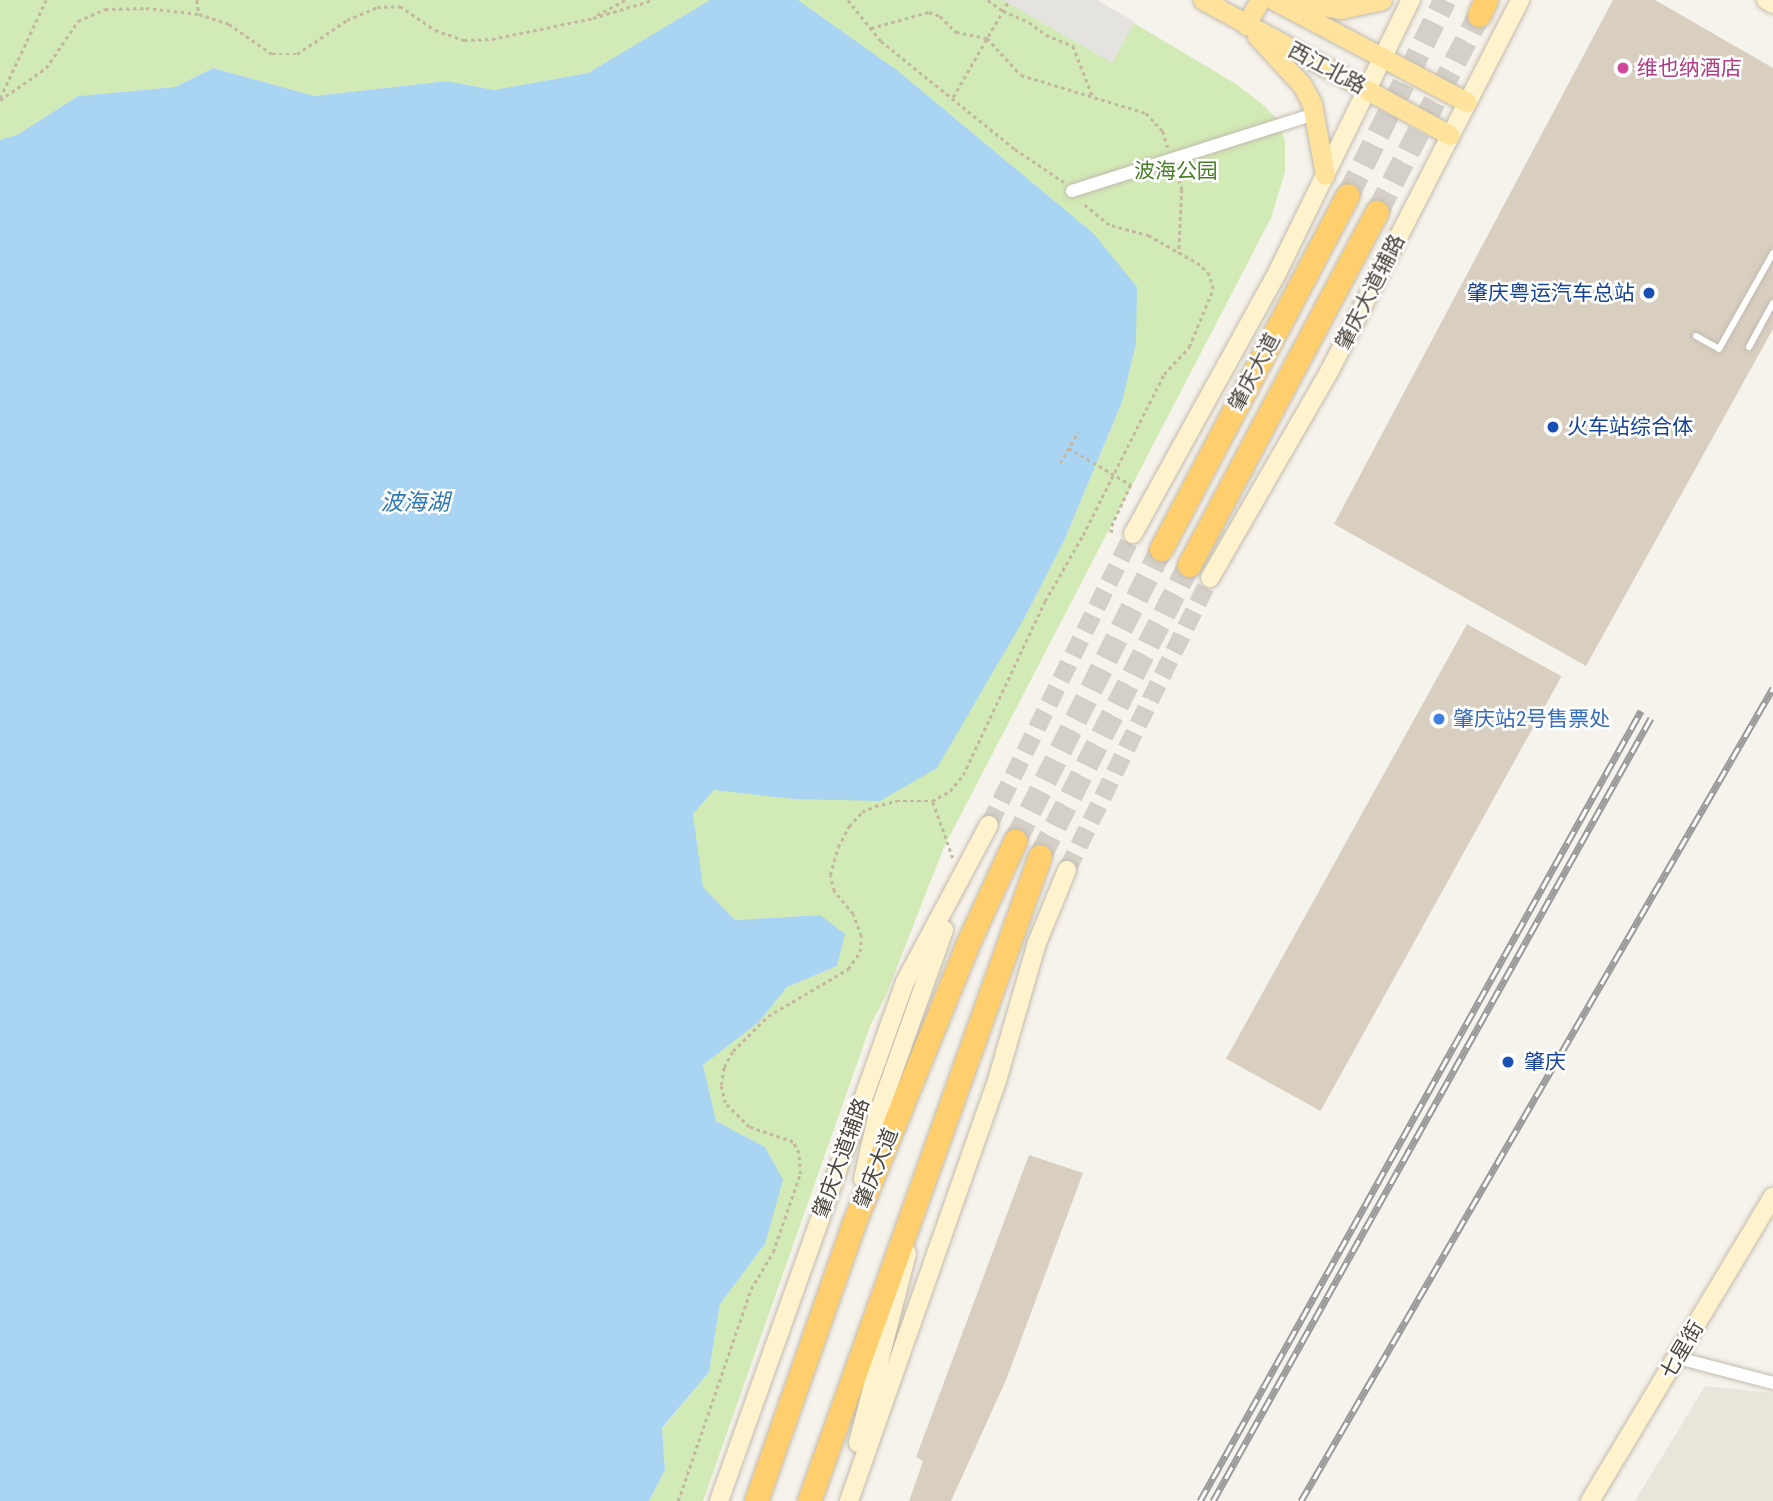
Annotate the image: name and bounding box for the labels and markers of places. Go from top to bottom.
place label: 维也纳酒店 [1637,55,1742,81]
marker: 维也纳酒店 [1615,60,1631,76]
place label: 肇庆粤运汽车总站 [1467,280,1635,306]
marker: 肇庆粤运汽车总站 [1641,285,1657,301]
place label: 火车站综合体 [1567,414,1693,440]
marker: 火车站综合体 [1545,419,1561,435]
place label: 肇庆站2号售票处 [1453,706,1610,732]
marker: 肇庆站2号售票处 [1431,711,1447,727]
place label: 肇庆 [1524,1049,1566,1075]
marker: 肇庆 [1498,1052,1518,1072]

